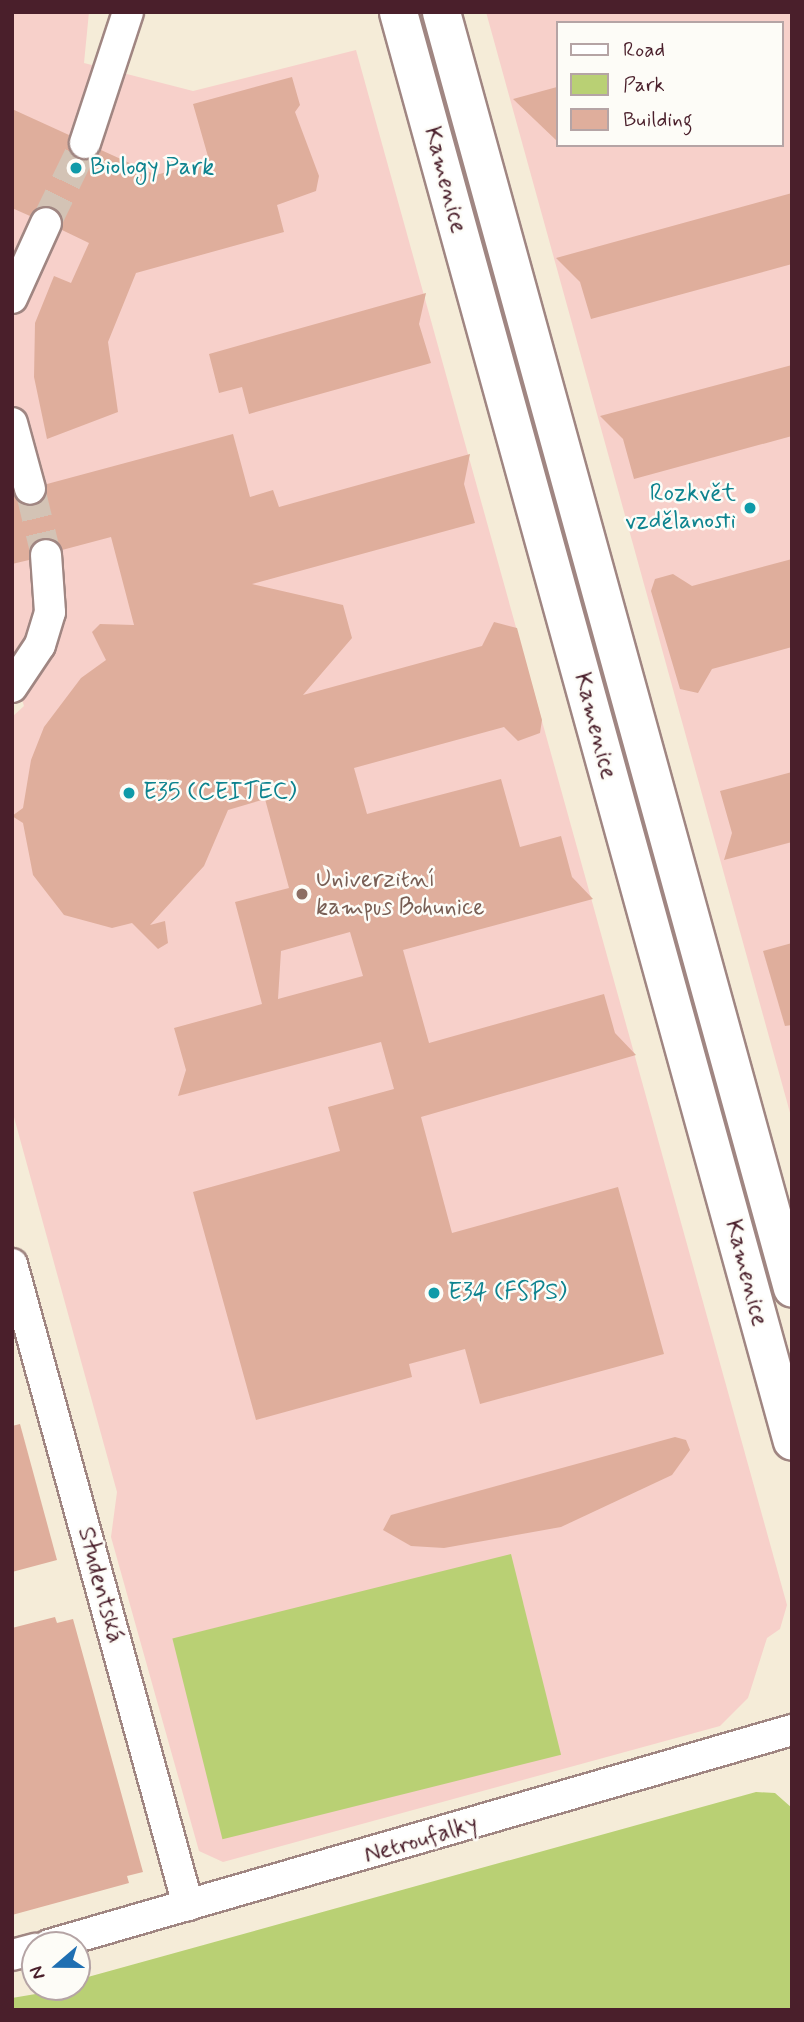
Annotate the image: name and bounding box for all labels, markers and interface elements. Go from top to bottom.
legend [556,21,783,147]
text: Road [623,36,665,64]
text: Park [623,71,665,99]
text: Building [623,106,693,134]
street label: Kamenice [417,124,473,236]
place label: Biology Park [90,154,213,182]
marker: Biology Park [68,160,84,176]
place label: Rozkvět vzdělanosti [625,480,736,536]
marker: Rozkvět vzdělanosti [742,500,758,516]
street label: Kamenice [567,670,623,782]
place label: E35 (CEITEC) [143,779,297,807]
marker: E35 (CEITEC) [121,785,137,801]
place label: Univerzitní kampus Bohunice [316,866,491,922]
marker: Univerzitní kampus Bohunice [294,886,310,902]
street label: Kamenice [718,1217,774,1329]
place label: E34 (FSPS) [448,1279,567,1307]
marker: E34 (FSPS) [426,1285,442,1301]
street label: Studentská [71,1524,129,1646]
street label: Netroufalky [361,1810,481,1870]
north arrow [21,1931,91,2001]
text: N [24,1962,52,1983]

